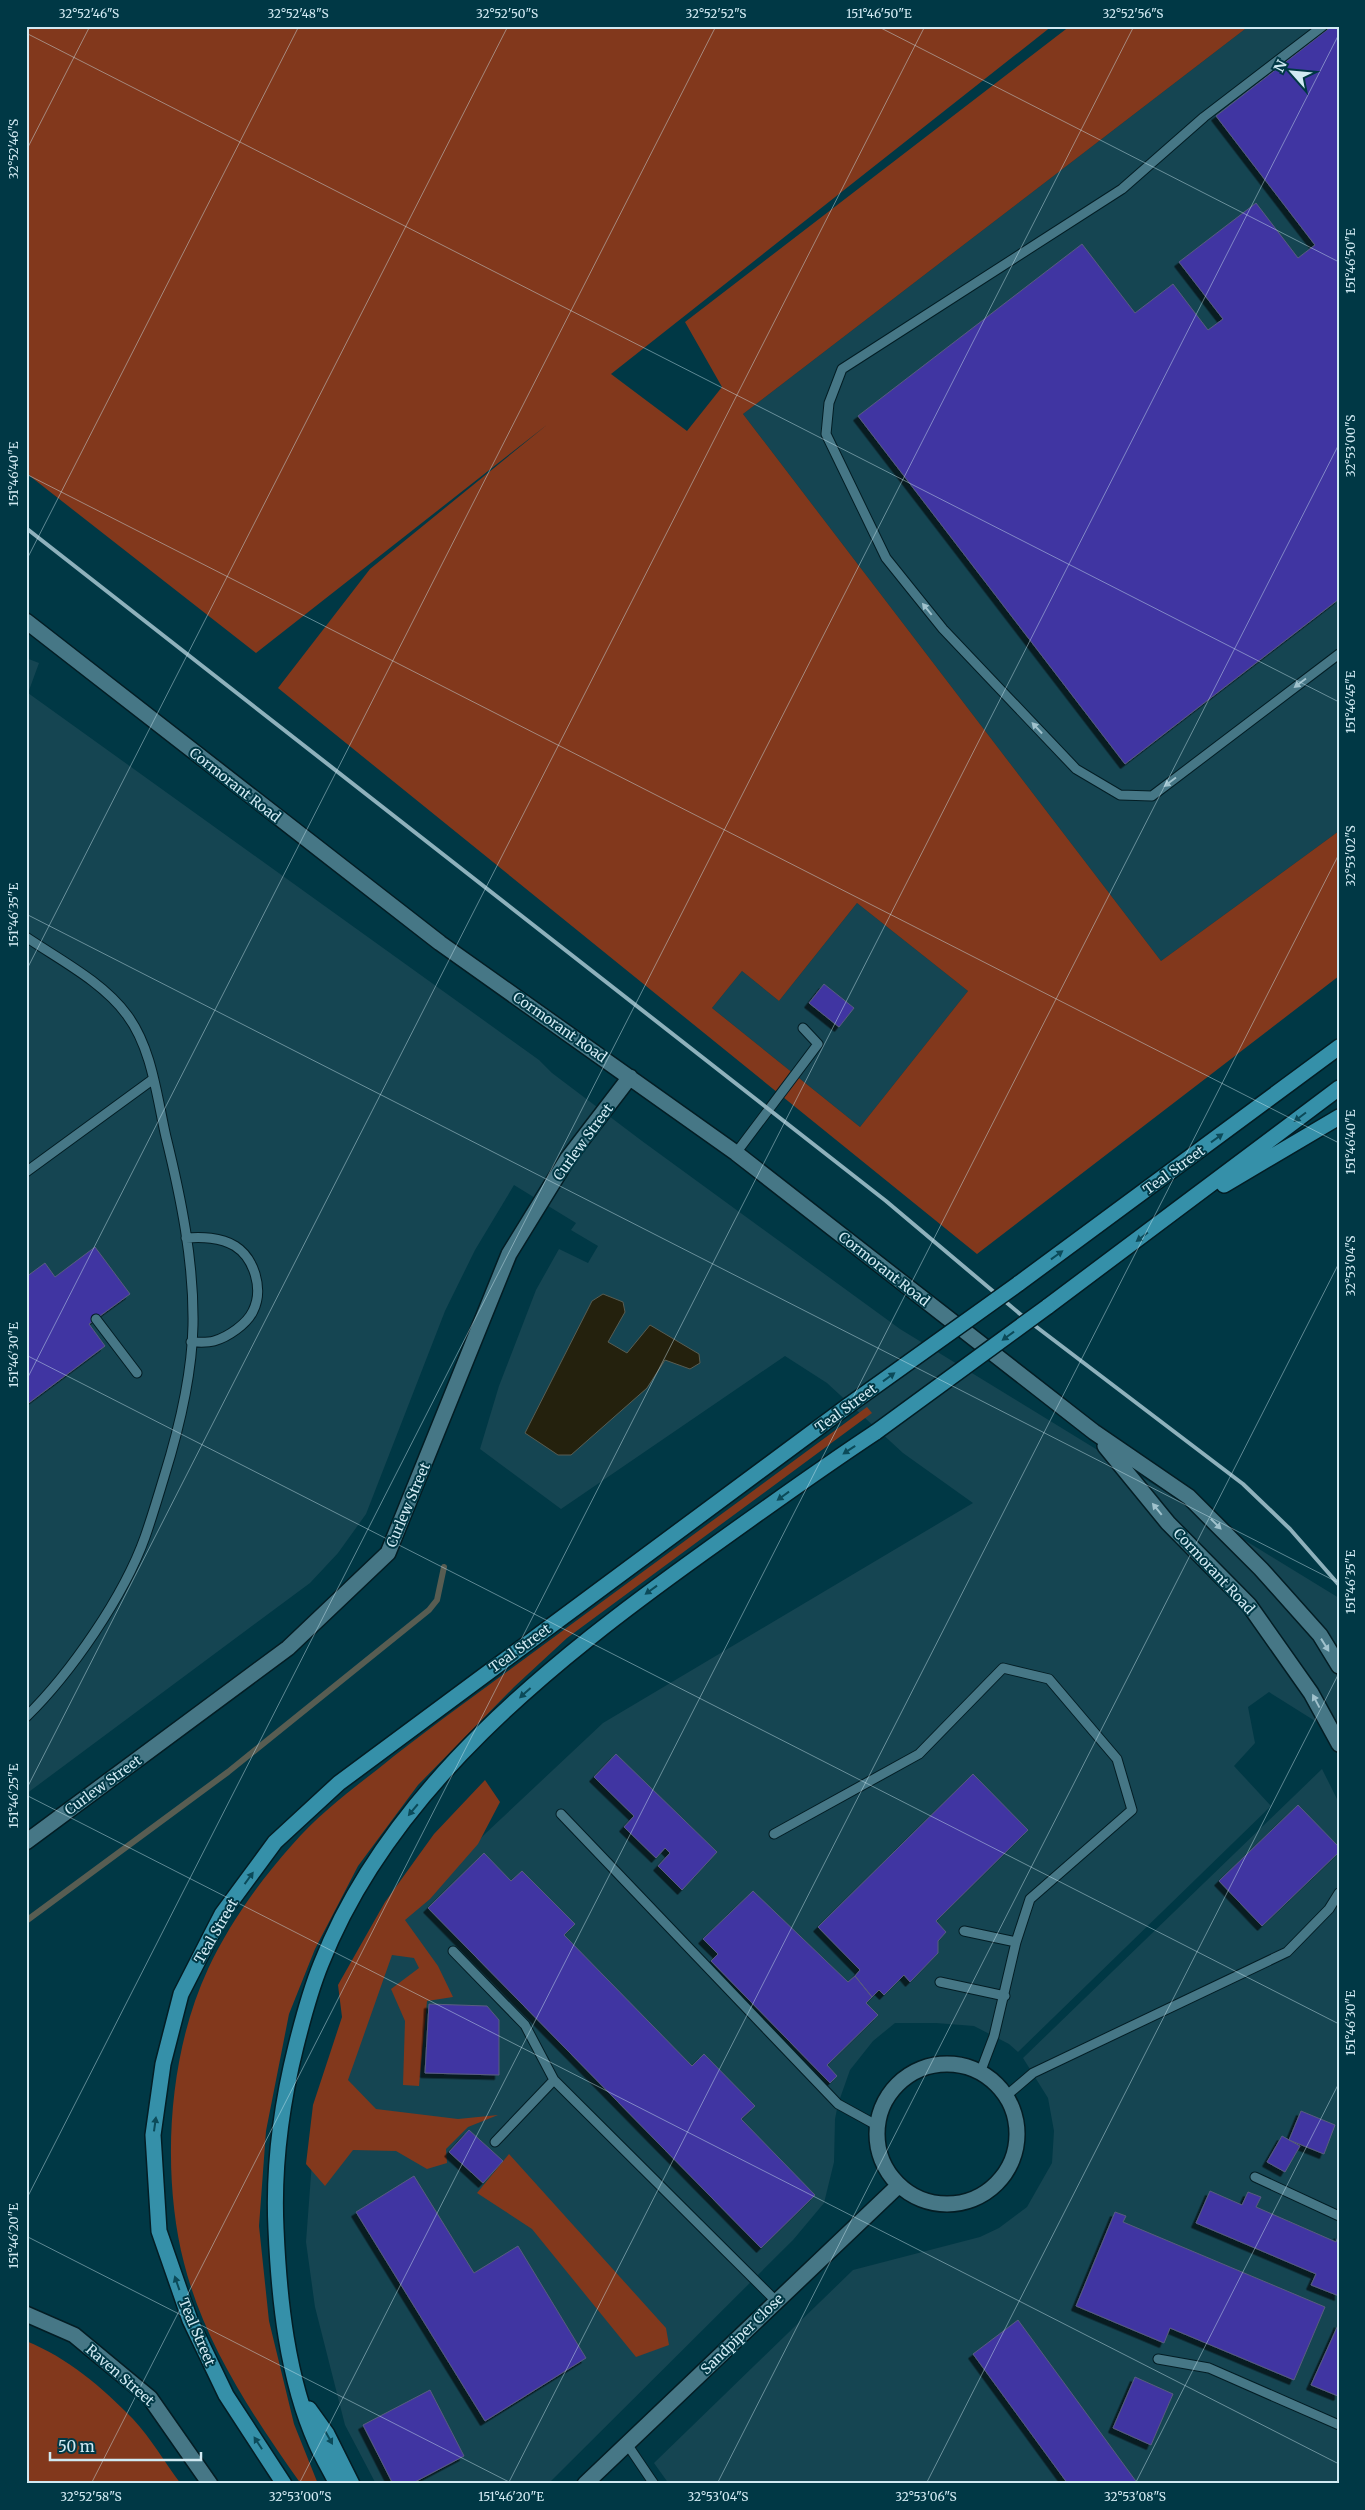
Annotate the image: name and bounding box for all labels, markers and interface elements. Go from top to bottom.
text: 32°52'46"S [59,6,119,21]
text: 32°52'48"S [267,6,329,21]
text: 32°52'50"S [476,6,538,21]
text: 32°52'52"S [686,6,746,21]
text: 151°46'50"E [846,6,912,21]
text: 32°52'56"S [1103,6,1163,21]
north arrow [1268,48,1318,98]
text: N [1270,57,1291,75]
text: 32°52'46"S [6,119,21,179]
text: 151°46'50"E [1343,228,1358,294]
text: 32°53'00"S [1343,415,1358,477]
text: 151°46'40"E [6,441,21,506]
one-way arrow [922,603,933,616]
text: 151°46'45"E [1343,670,1358,733]
one-way arrow [1294,678,1307,689]
one-way arrow [1031,723,1043,735]
street label: Cormorant Road [186,744,285,827]
one-way arrow [1164,776,1177,787]
text: 32°53'02"S [1343,825,1358,887]
text: 151°46'35"E [6,883,21,947]
street label: Cormorant Road [509,988,611,1066]
street label: Curlew Street [549,1100,617,1184]
text: 151°46'40"E [1343,1109,1358,1174]
one-way arrow [1294,1112,1307,1123]
one-way arrow [1210,1133,1223,1144]
street label: Teal Street [1140,1141,1209,1198]
street label: Cormorant Road [835,1228,934,1311]
one-way arrow [1136,1231,1149,1242]
text: 32°53'04"S [1343,1235,1358,1297]
one-way arrow [1050,1250,1064,1260]
text: 151°46'30"E [6,1322,21,1388]
one-way arrow [1001,1331,1015,1341]
one-way arrow [882,1372,895,1382]
street label: Teal Street [812,1379,881,1436]
one-way arrow [843,1445,856,1454]
street label: Curlew Street [382,1459,434,1550]
one-way arrow [776,1491,790,1501]
one-way arrow [1152,1503,1163,1516]
one-way arrow [1210,1518,1222,1530]
street label: Cormorant Road [1170,1524,1259,1618]
text: 151°46'35"E [1343,1550,1358,1614]
one-way arrow [644,1585,658,1595]
street label: Teal Street [486,1619,555,1676]
one-way arrow [1321,1638,1330,1651]
one-way arrow [520,1687,532,1699]
one-way arrow [1312,1694,1320,1708]
street label: Curlew Street [61,1751,145,1819]
text: 151°46'25"E [6,1763,21,1828]
one-way arrow [408,1803,419,1816]
one-way arrow [243,1872,254,1885]
street label: Teal Street [190,1895,242,1967]
text: 151°46'30"E [1343,1990,1358,2056]
one-way arrow [151,2115,159,2131]
text: 151°46'20"E [6,2203,21,2269]
one-way arrow [173,2275,181,2290]
street label: Sandpiper Close [697,2290,787,2378]
street label: Teal Street [175,2295,220,2369]
street label: Raven Street [82,2340,158,2410]
scale bar [50,2430,201,2462]
one-way arrow [324,2431,333,2444]
one-way arrow [253,2436,262,2450]
text: 50 m [58,2437,95,2456]
text: 32°52'58"S [60,2489,122,2504]
text: 32°53'00"S [269,2489,331,2504]
text: 151°46'20"E [478,2489,544,2504]
text: 32°53'04"S [687,2489,749,2504]
text: 32°53'06"S [895,2489,957,2504]
text: 32°53'08"S [1104,2489,1166,2504]

